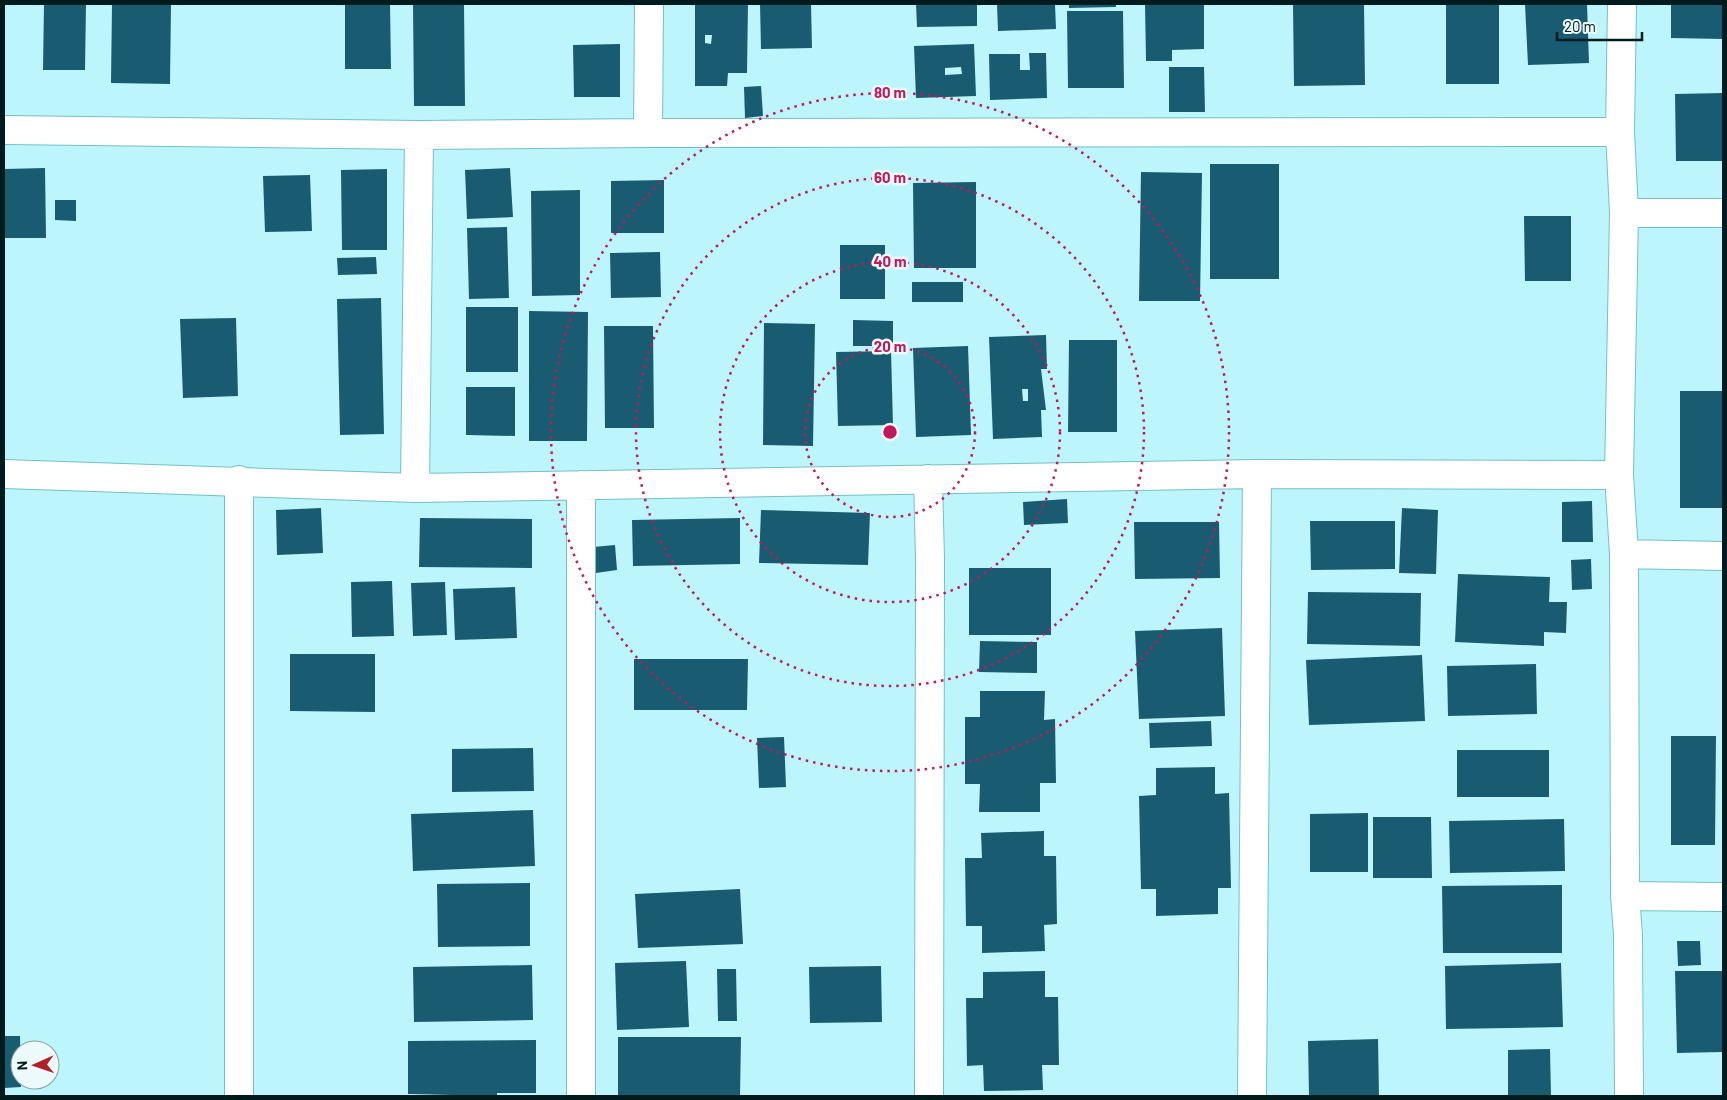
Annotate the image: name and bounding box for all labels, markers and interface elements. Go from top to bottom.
scale bar [1557,10,1642,42]
text: 20 m [1564,17,1596,35]
text: 80 m [874,83,906,101]
text: 60 m [874,168,906,186]
text: 40 m [873,252,907,270]
text: 20 m [874,337,906,355]
centre of rings [881,423,899,441]
north arrow [10,1040,60,1090]
text: N [13,1061,30,1070]

